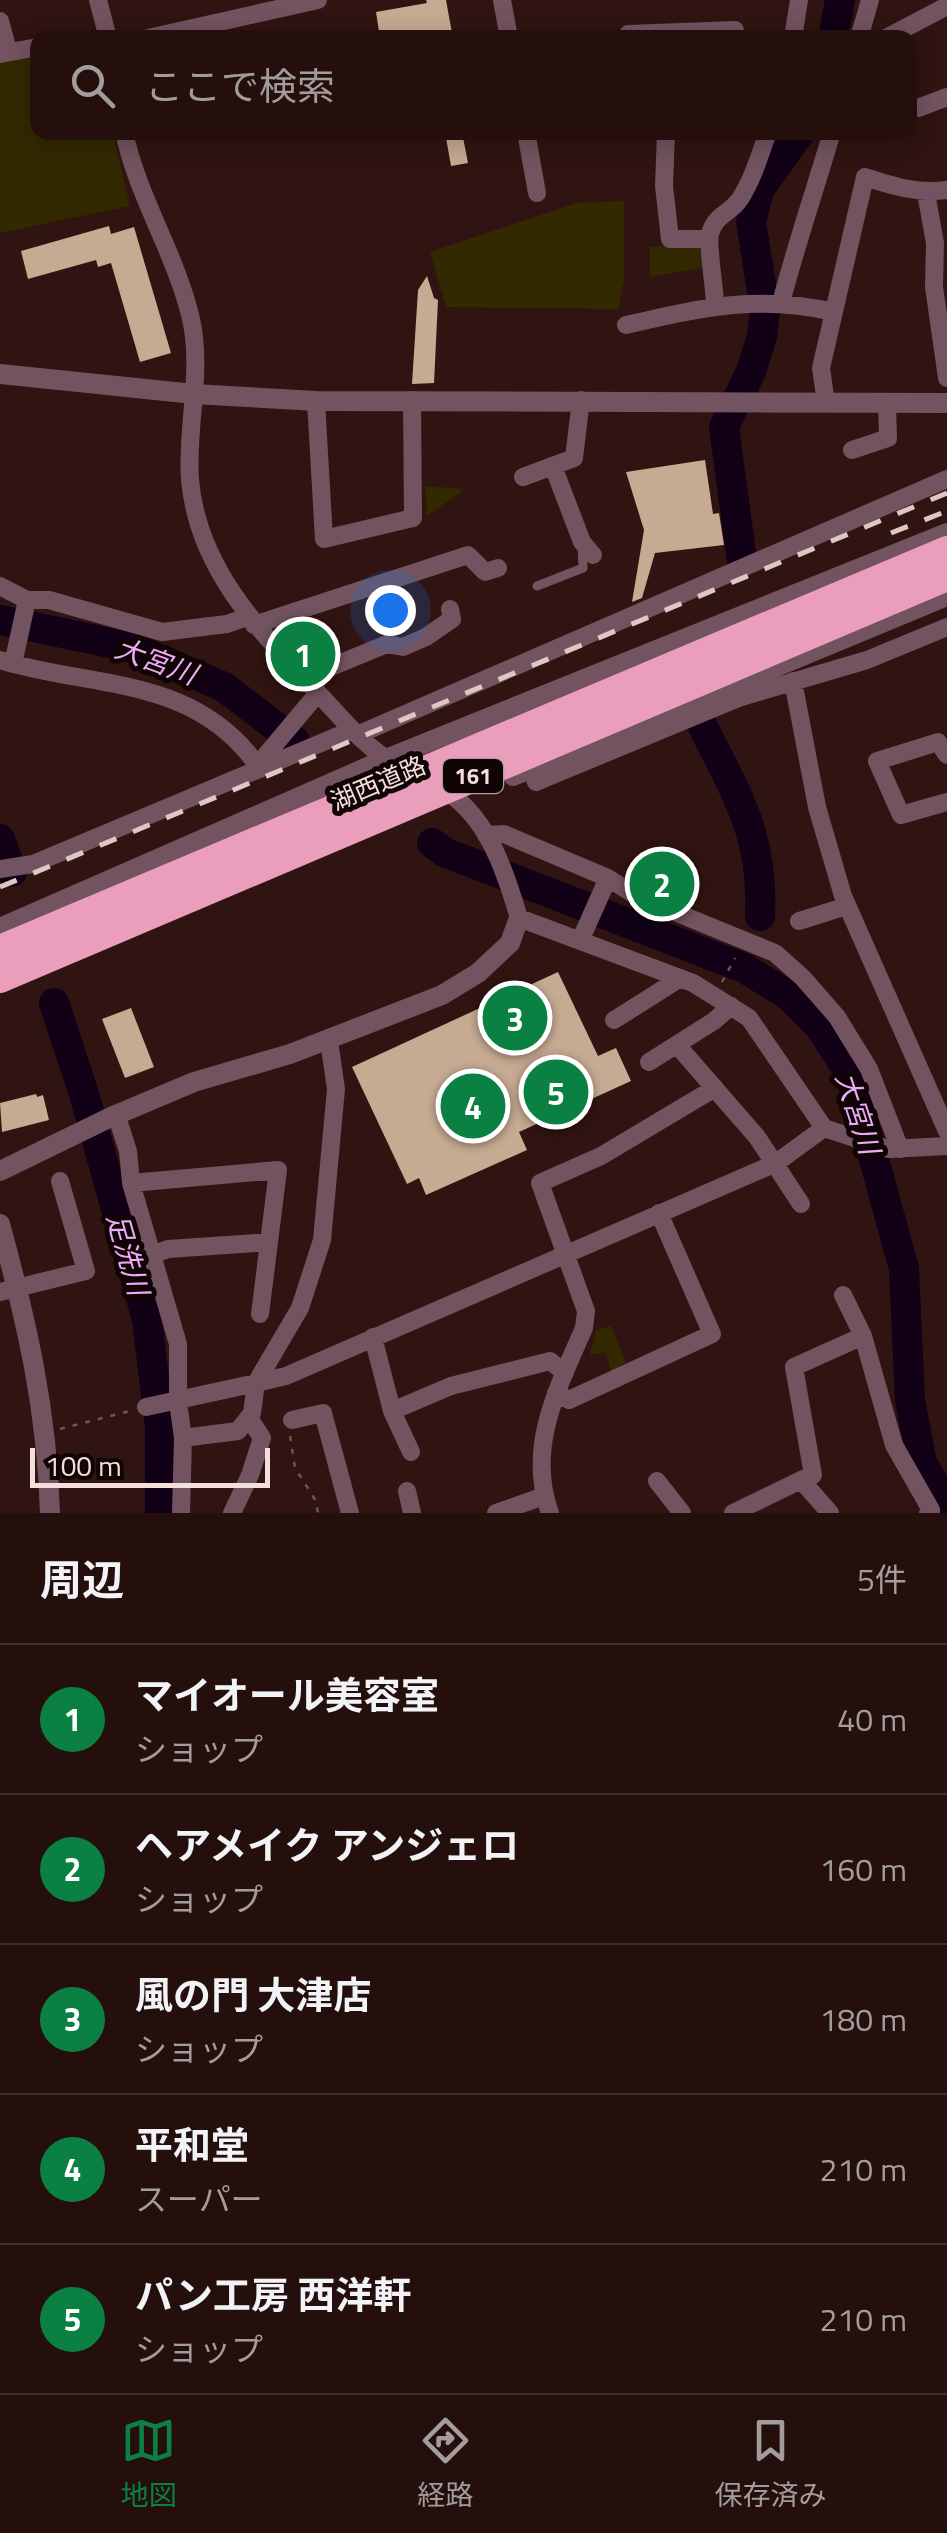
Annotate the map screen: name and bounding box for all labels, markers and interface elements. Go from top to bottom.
search box [30,30,917,140]
text: ここで検索 [145,57,335,115]
icon: search [65,58,120,113]
your location [365,585,416,636]
pin: 1 [270,616,336,692]
water label: 大宮川 [109,626,206,696]
street label: 湖西道路 [325,746,431,820]
road number: 161 [443,759,503,793]
pin: 2 [630,846,694,922]
pin: 3 [482,980,548,1056]
pin: 5 [524,1054,588,1130]
water label: 大宮川 [825,1066,893,1162]
pin: 4 [440,1068,506,1144]
water label: 足洗川 [96,1208,162,1303]
scale bar [30,1443,270,1488]
text: 100 m [45,1444,122,1487]
text: 周辺 [40,1547,124,1611]
text: 5件 [857,1555,907,1603]
text: マイオール美容室 [135,1666,439,1724]
text: 1 [64,1695,81,1743]
text: 40 m [837,1695,907,1743]
text: ショップ [135,1725,263,1773]
text: ヘアメイク アンジェロ [135,1816,519,1874]
text: 2 [64,1845,81,1893]
text: 160 m [819,1845,907,1893]
text: ショップ [135,1875,263,1923]
text: 風の門 大津店 [135,1966,371,2024]
text: 3 [64,1995,81,2043]
text: 180 m [819,1995,907,2043]
text: ショップ [135,2025,263,2073]
text: 平和堂 [135,2116,249,2174]
text: 4 [64,2145,81,2193]
text: 210 m [819,2145,907,2193]
text: スーパー [135,2175,263,2223]
text: パン工房 西洋軒 [135,2266,411,2324]
text: 5 [64,2295,81,2343]
text: 210 m [819,2295,907,2343]
text: ショップ [135,2325,263,2373]
tab: 地図 [120,2413,177,2516]
tab: 経路 [417,2413,474,2516]
tab: 保存済み [714,2413,827,2516]

